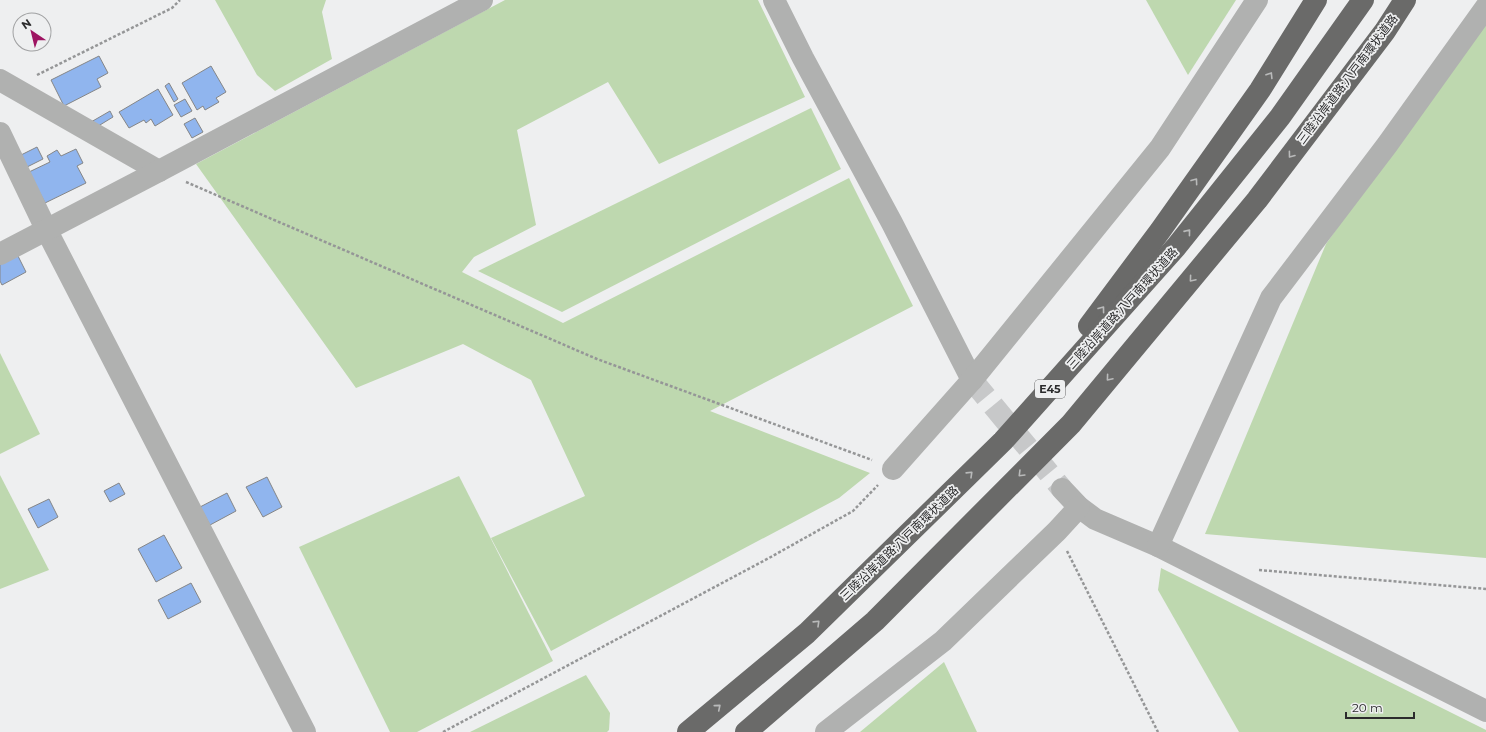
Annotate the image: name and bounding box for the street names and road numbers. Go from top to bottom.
street label: 三陸沿岸道路;八戸南環状道路 [1293,11,1401,147]
street label: 三陸沿岸道路;八戸南環状道路 [1063,244,1181,372]
road number: E45 [1035,380,1065,398]
street label: 三陸沿岸道路;八戸南環状道路 [837,483,961,603]

